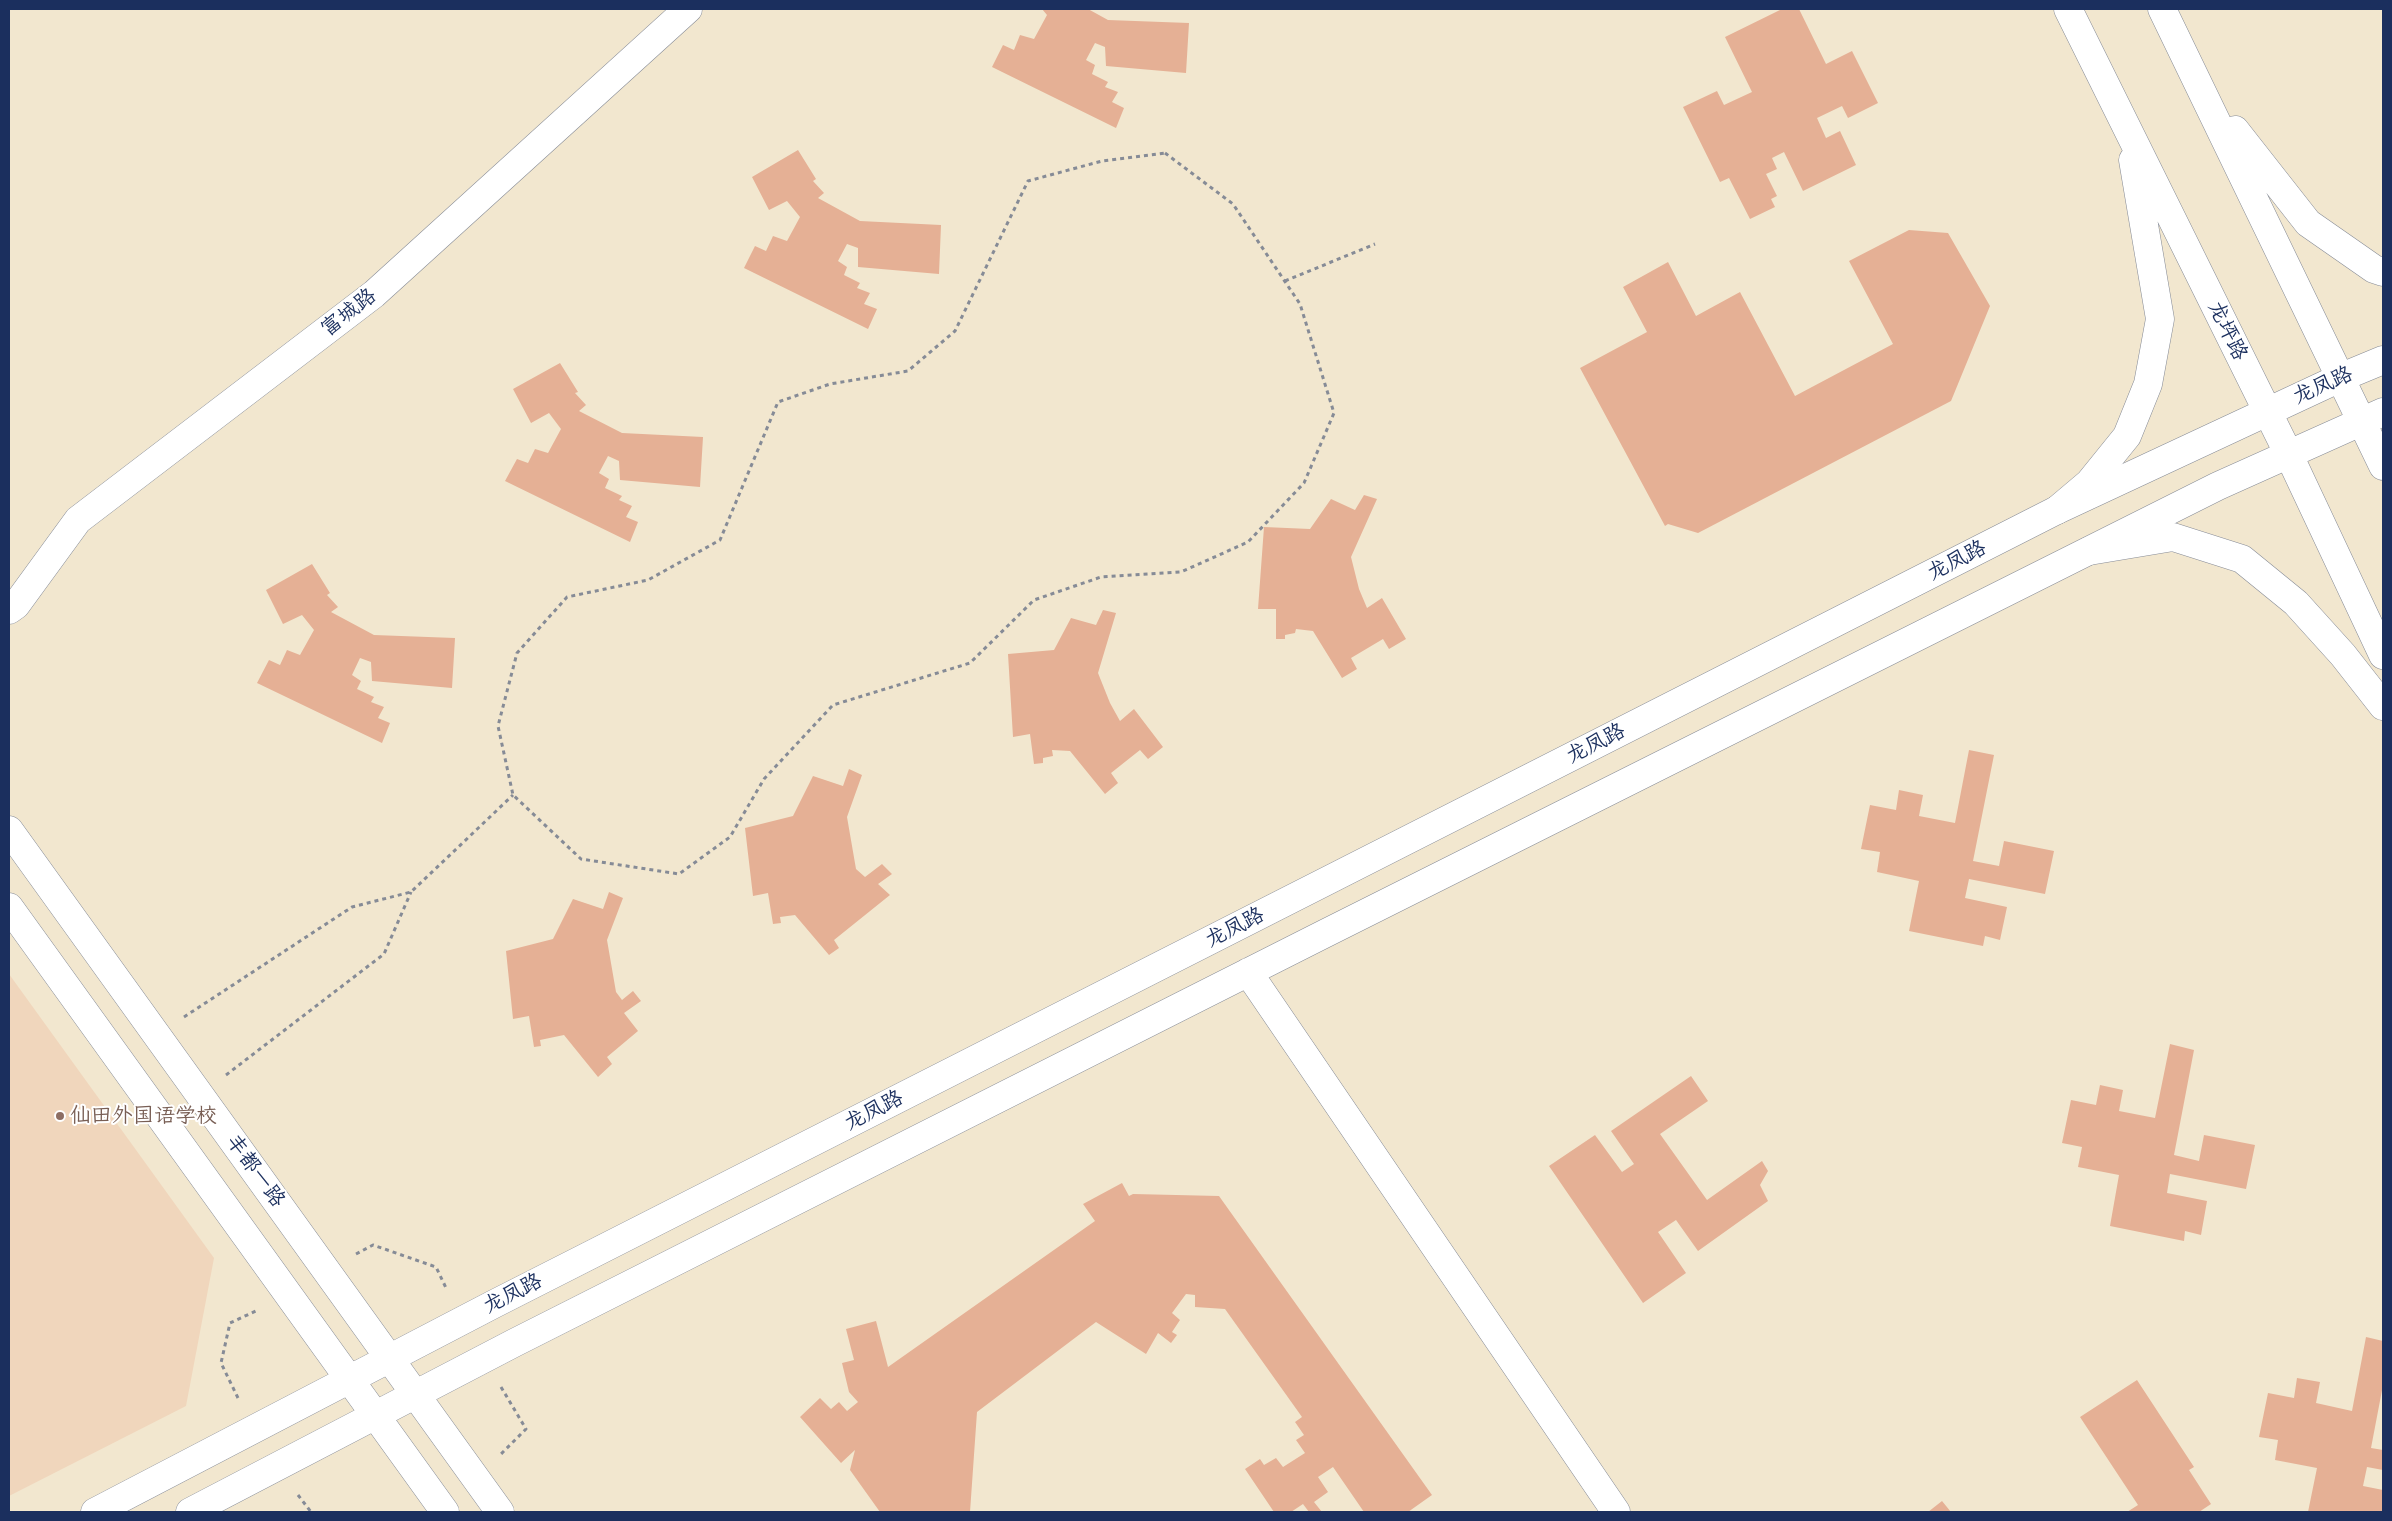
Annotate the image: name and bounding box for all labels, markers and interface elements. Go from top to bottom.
street label: 富城路 [316,284,382,342]
street label: 龙坪路 [2202,297,2252,365]
street label: 龙凤路 [2289,362,2357,410]
street label: 龙凤路 [1923,535,1991,587]
street label: 龙凤路 [1562,718,1630,770]
street label: 龙凤路 [1201,902,1269,954]
street label: 龙凤路 [840,1085,908,1137]
place label: 仙田外国语学校 [70,1103,217,1129]
marker: 仙田外国语学校 [54,1110,66,1122]
street label: 丰都一路 [220,1130,290,1212]
street label: 龙凤路 [479,1268,547,1320]

